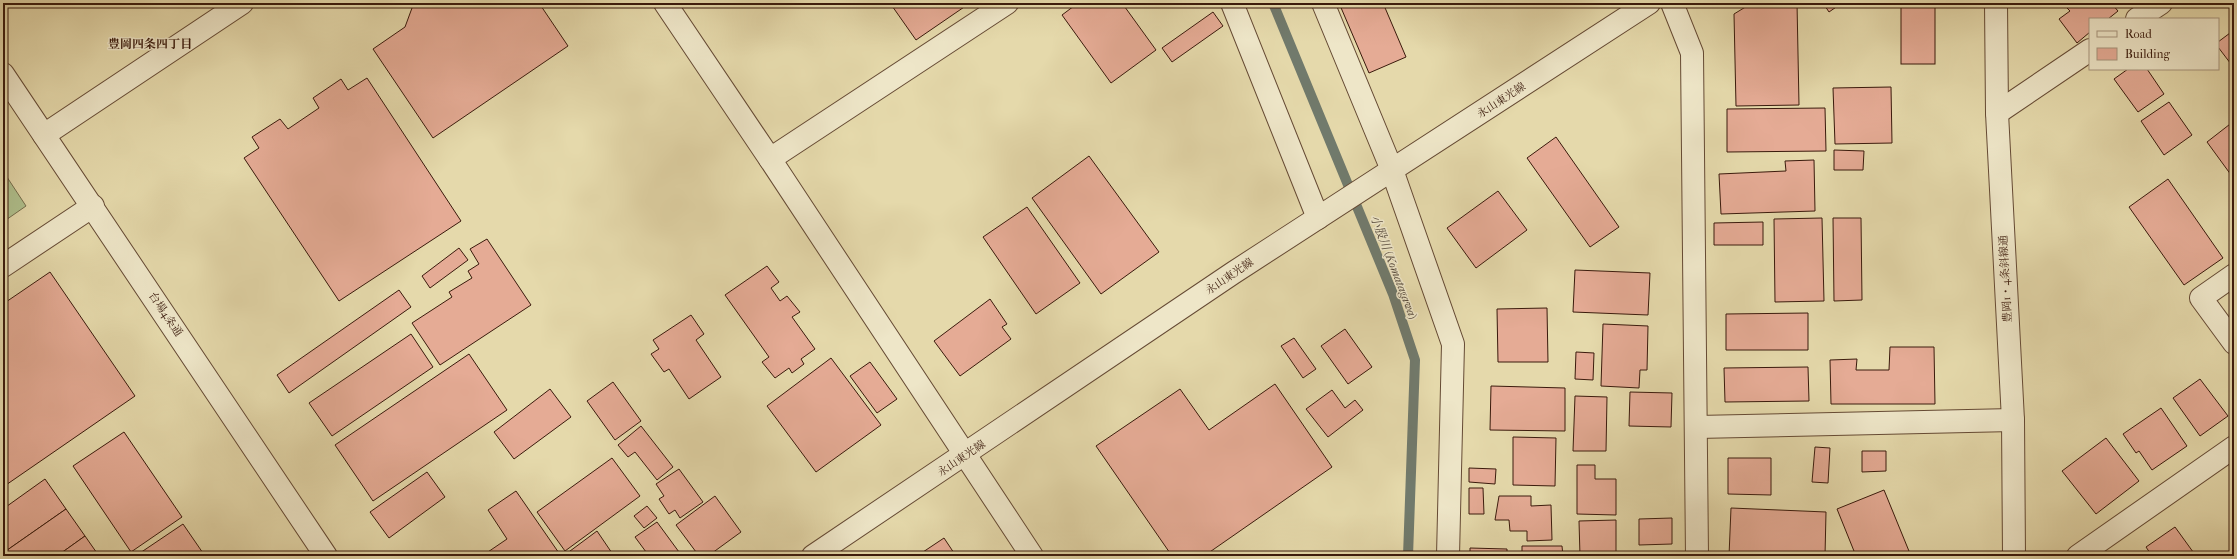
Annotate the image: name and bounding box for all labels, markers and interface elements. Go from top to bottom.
legend [2089,18,2219,70]
text: Road [2125,27,2152,41]
district label: 豊岡四条四丁目 [108,37,192,51]
text: Building [2125,47,2170,61]
street label: 永山東光線 [1475,80,1528,121]
water label: 小股川 (Komatagawa) [1368,213,1420,321]
street label: 豊岡1・4条斜線通 [1997,235,2014,323]
street label: 永山東光線 [1203,256,1256,297]
street label: 台場4条通 [146,290,185,339]
street label: 永山東光線 [935,438,988,479]

